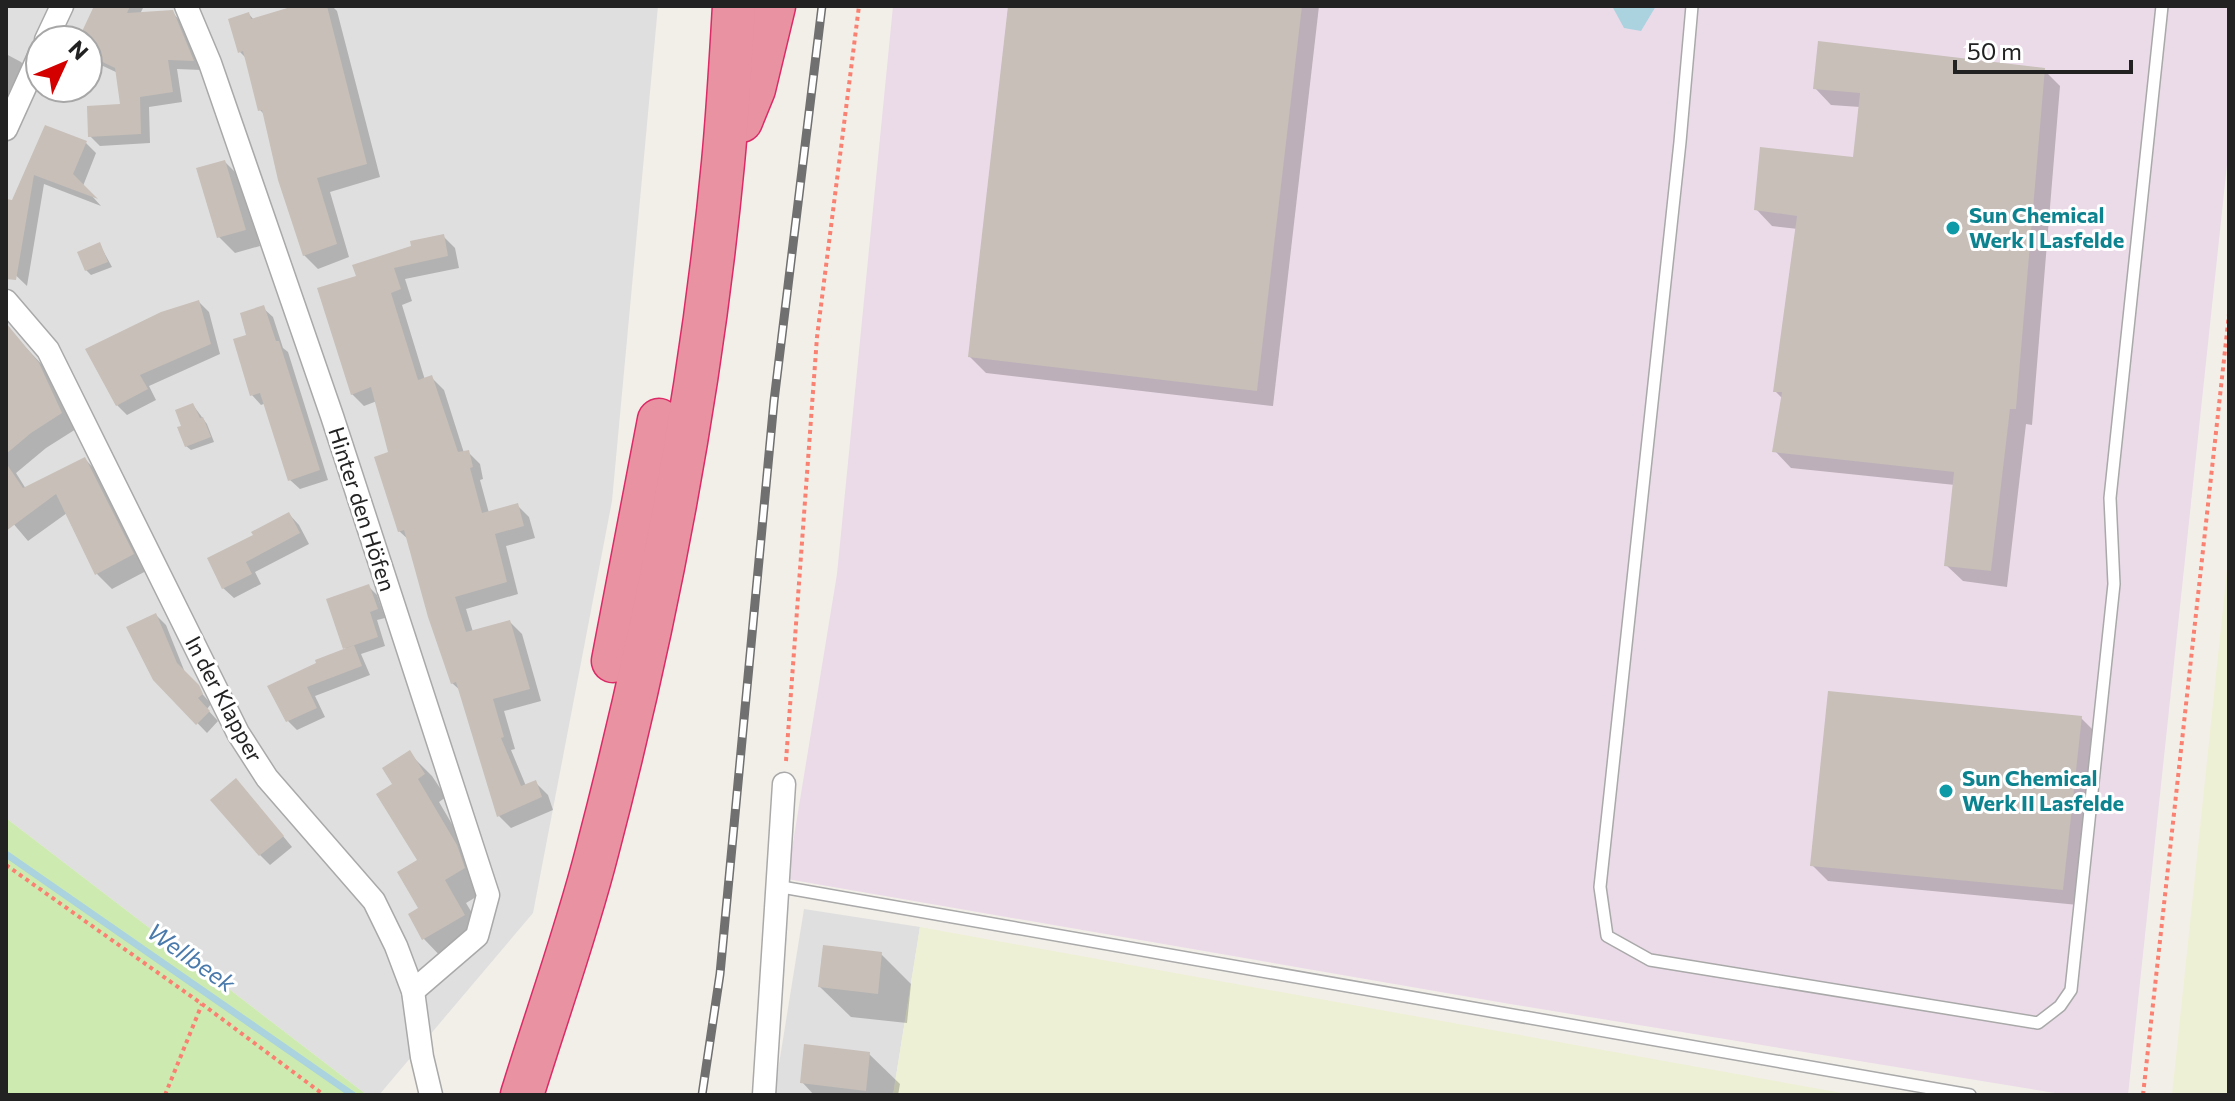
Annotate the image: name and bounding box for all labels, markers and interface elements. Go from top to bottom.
north arrow [24,24,104,104]
scale bar [1955,24,2131,74]
text: N [63,34,94,65]
text: 50 m [1967,36,2022,65]
place label: Sun Chemical Werk I Lasfelde [1969,201,2124,253]
marker: Sun Chemical Werk I Lasfelde [1944,219,1962,237]
street label: Hinter den Höfen [323,423,402,594]
street label: In der Klapper [180,631,269,766]
place label: Sun Chemical Werk II Lasfelde [1962,764,2124,816]
marker: Sun Chemical Werk II Lasfelde [1937,782,1955,800]
water label: Wellbeek [142,916,242,998]

